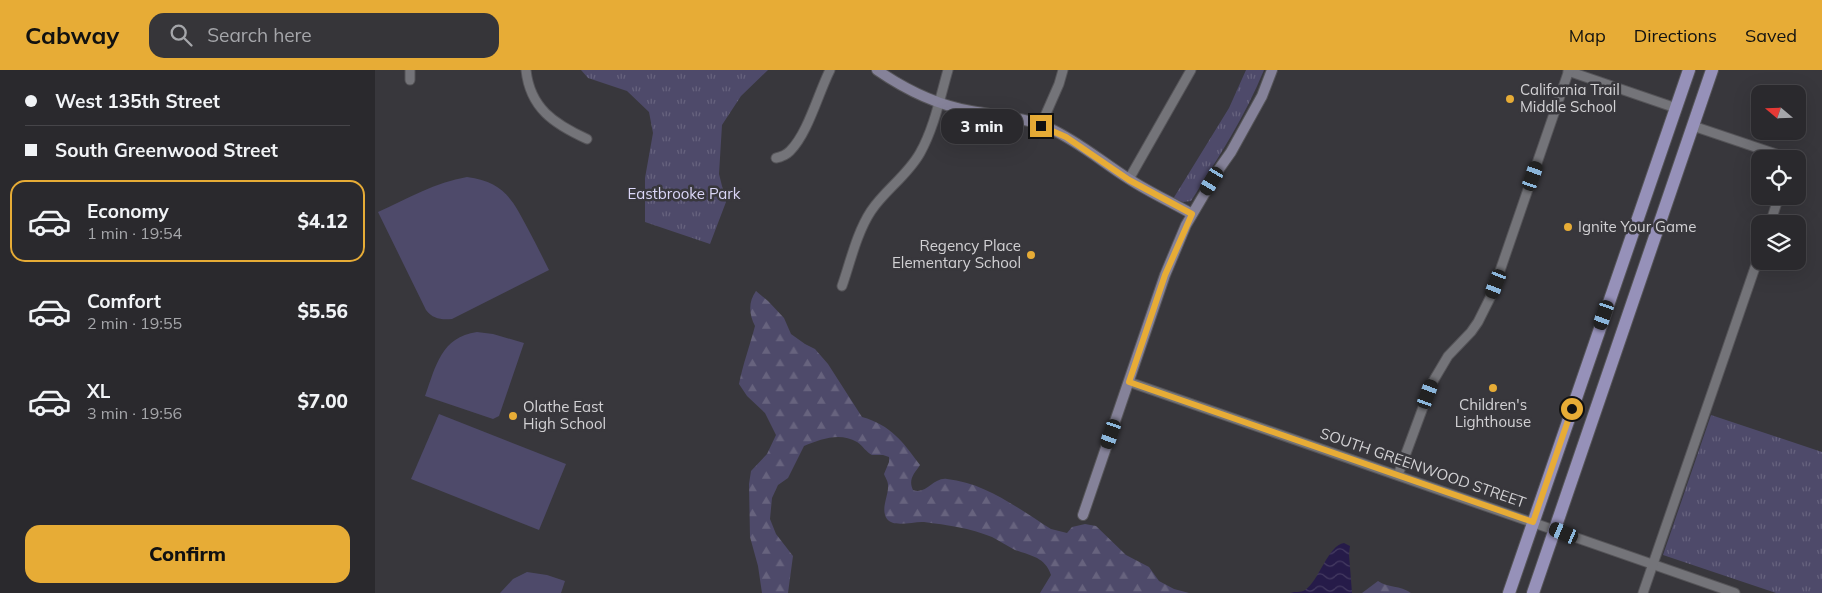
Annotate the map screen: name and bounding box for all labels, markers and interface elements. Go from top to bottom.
search box [149,13,499,58]
text: Cabway [25,20,119,50]
icon: search [167,21,195,49]
text: Search here [207,23,312,47]
text: Map [1569,24,1606,47]
text: Directions [1634,24,1717,47]
text: Saved [1745,24,1797,47]
place label: California Trail Middle School [1520,80,1620,116]
north arrow [1751,85,1806,140]
map controls [1751,85,1806,270]
text: West 135th Street [55,89,220,113]
marker: California Trail Middle School [1504,93,1516,105]
callout: 3 min [941,108,1023,144]
route end [1030,115,1052,137]
text: 3 min [961,116,1003,136]
text: South Greenwood Street [55,138,278,162]
button: locate [1751,150,1806,205]
car [1521,159,1544,193]
car [1197,164,1226,198]
park label: Eastbrooke Park [628,184,741,203]
icon: car [27,199,72,244]
text: Economy [87,199,169,223]
text: $4.12 [297,209,348,233]
button: layers [1751,215,1806,270]
place label: Ignite Your Game [1578,217,1696,236]
marker: Ignite Your Game [1562,221,1574,233]
text: 1 min · 19:54 [87,223,182,243]
place label: Regency Place Elementary School [892,236,1021,272]
marker: Regency Place Elementary School [1025,249,1037,261]
car [1483,267,1508,301]
icon: car [27,289,72,334]
text: Comfort [87,289,161,313]
car [1592,298,1615,332]
text: $5.56 [297,299,348,323]
text: 2 min · 19:55 [87,313,182,333]
car [1415,377,1440,411]
icon: car [27,379,72,424]
text: XL [87,379,110,403]
marker: Children's Lighthouse [1487,382,1499,394]
text: $7.00 [297,389,348,413]
place label: Children's Lighthouse [1455,395,1531,431]
place label: Olathe East High School [523,397,606,433]
route start [1561,398,1583,420]
text: 3 min · 19:56 [87,403,182,423]
marker: Olathe East High School [507,410,519,422]
car [1099,417,1122,451]
street label: SOUTH GREENWOOD STREET [1318,423,1529,512]
car [1547,520,1580,546]
button: Confirm [25,525,350,583]

